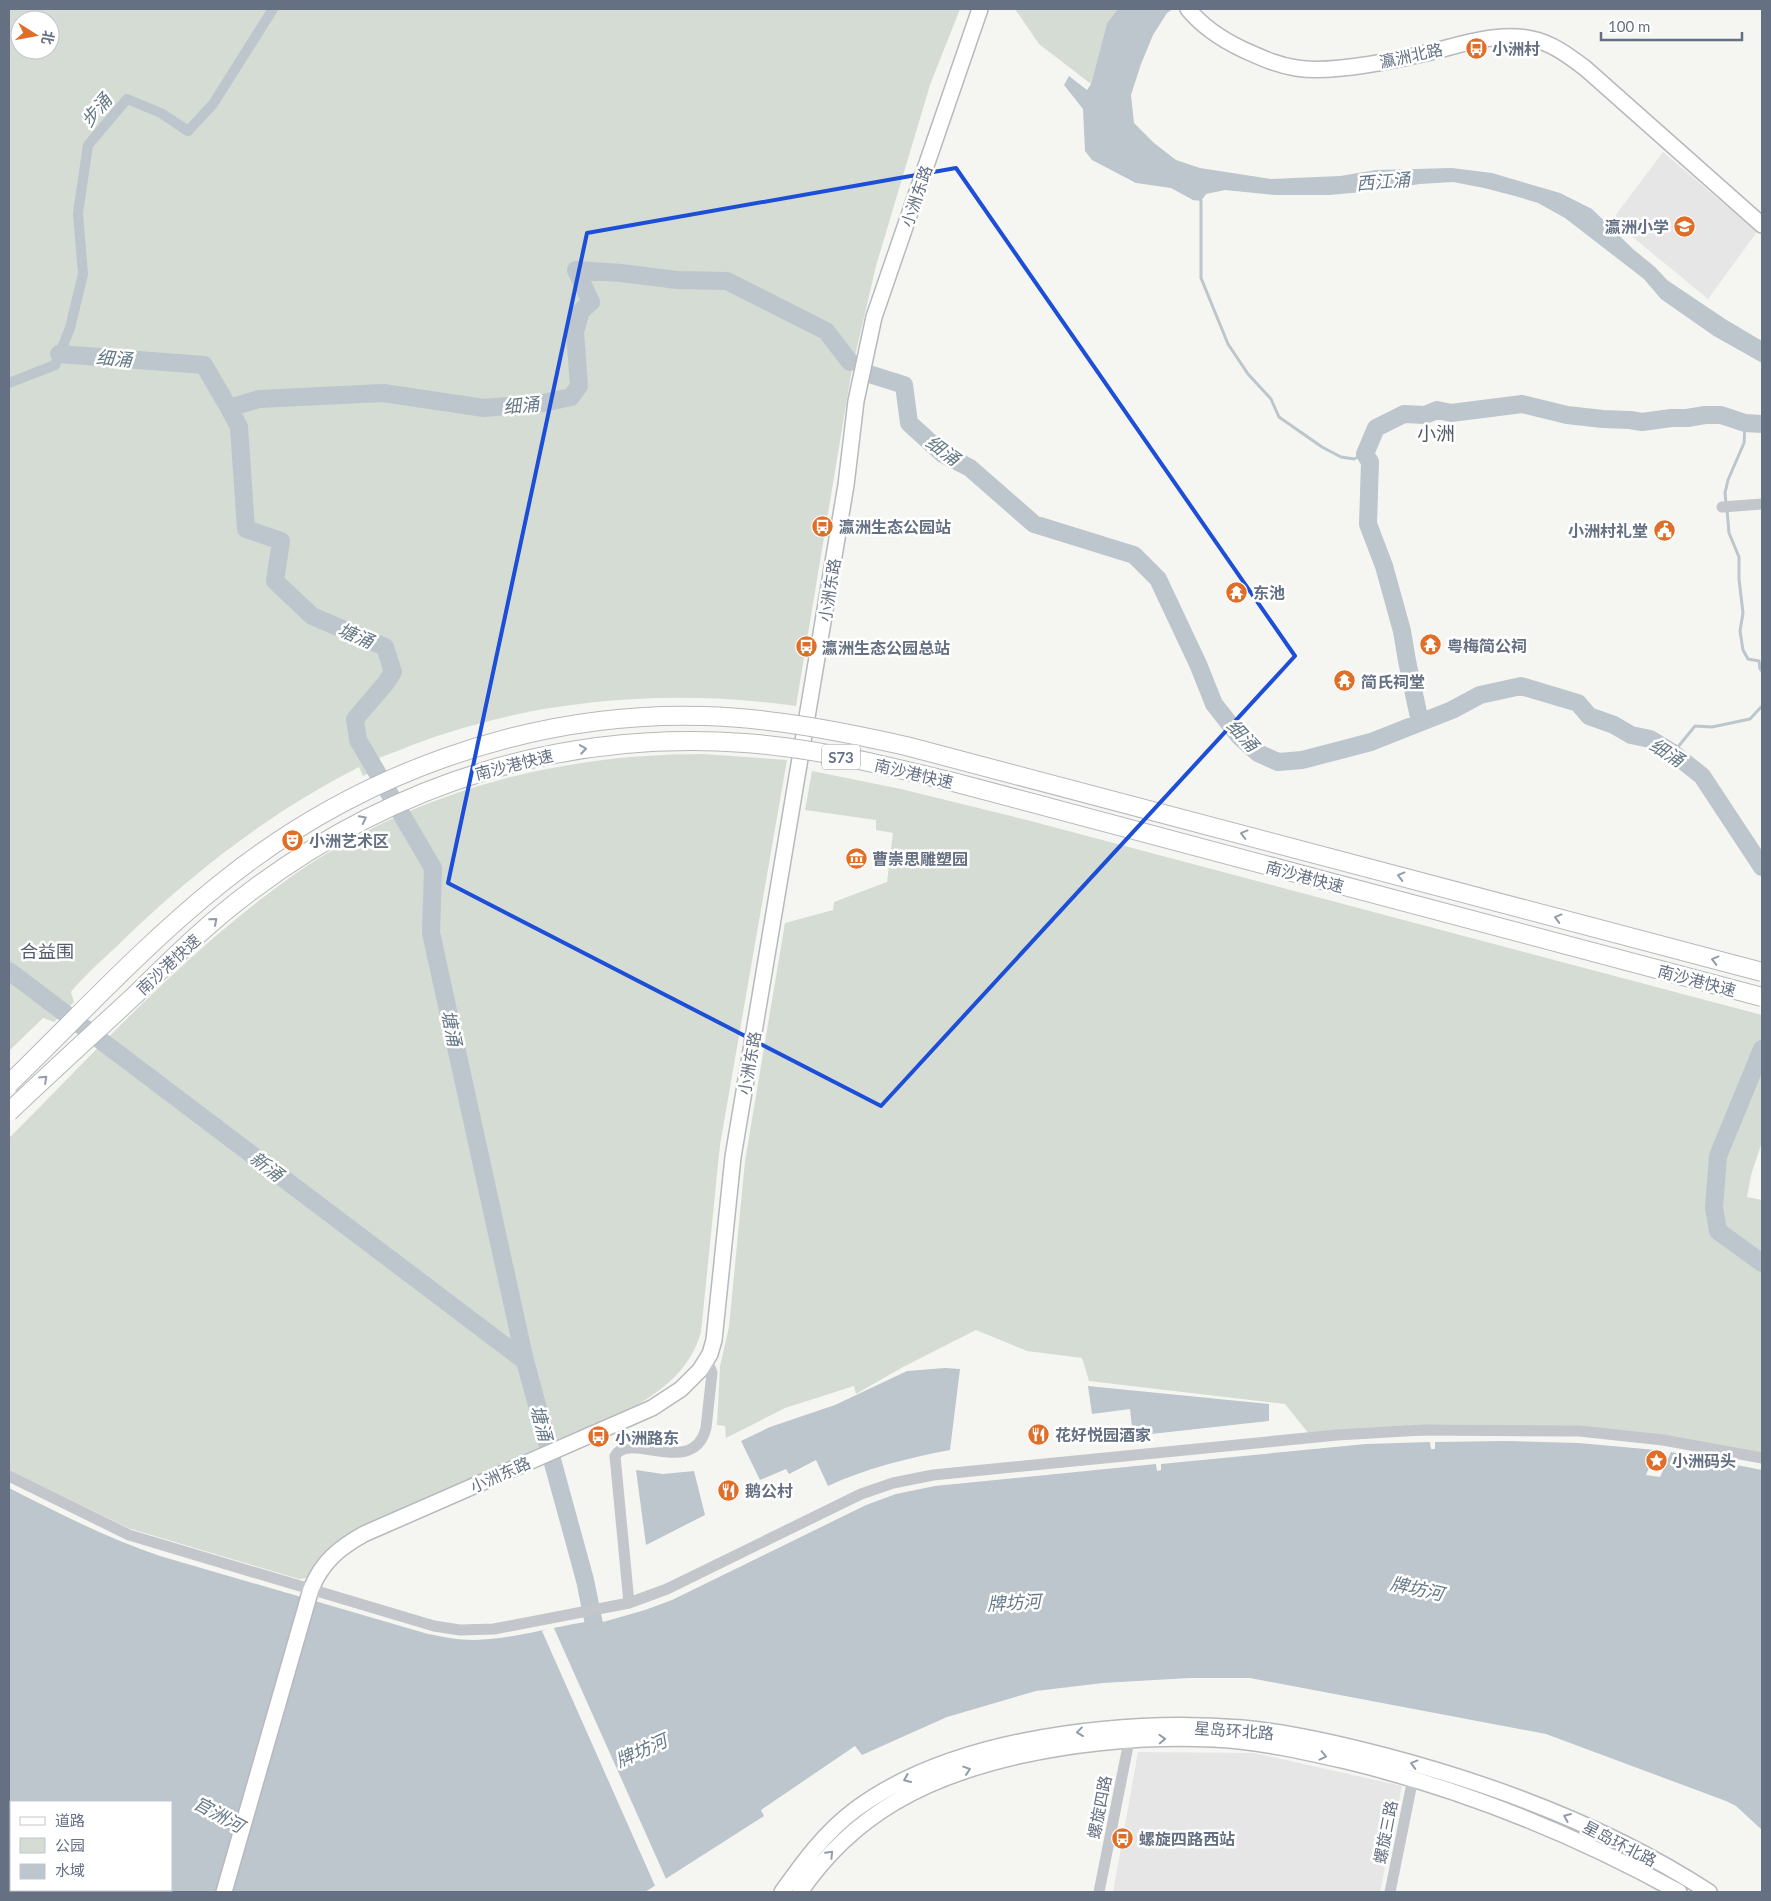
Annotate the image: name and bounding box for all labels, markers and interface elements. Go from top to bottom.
north arrow [10,10,60,60]
scale bar [1601,10,1742,42]
text: 100 m [1608,17,1650,35]
text: 北 [39,29,58,46]
bus stop icon: 小洲村 [1464,36,1488,60]
street label: 瀛洲北路 [1378,39,1444,71]
place label: 小洲村 [1492,39,1540,58]
water label: 步涌 [76,88,117,131]
street label: 小洲东路 [897,163,935,229]
water label: 西江涌 [1355,168,1413,194]
school or university icon: 瀛洲小学 [1673,214,1697,238]
place label: 瀛洲小学 [1605,217,1669,236]
water label: 细涌 [95,345,135,371]
water label: 细涌 [502,392,542,418]
district label: 小洲 [1417,421,1455,444]
water label: 细涌 [922,431,966,471]
bus stop icon: 瀛洲生态公园站 [811,514,835,538]
place label: 瀛洲生态公园站 [839,517,951,536]
public building icon: 小洲村礼堂 [1652,518,1676,542]
place label: 小洲村礼堂 [1568,521,1648,540]
street label: 小洲东路 [815,557,843,623]
temple icon: 东池 [1225,580,1249,604]
place label: 东池 [1253,583,1285,602]
water label: 塘涌 [335,618,379,653]
temple icon: 粤梅简公祠 [1419,633,1443,657]
bus stop icon: 瀛洲生态公园总站 [794,635,818,659]
place label: 粤梅简公祠 [1447,636,1527,655]
place label: 瀛洲生态公园总站 [822,638,950,657]
temple icon: 简氏祠堂 [1333,669,1357,693]
place label: 简氏祠堂 [1361,672,1425,691]
water label: 细涌 [1223,714,1265,757]
water label: 细涌 [1646,733,1690,772]
one-way arrow [579,744,587,755]
road number: S73 [822,744,860,770]
street label: 南沙港快速 [473,745,555,783]
street label: 南沙港快速 [873,755,955,791]
one-way arrow [357,815,366,825]
theatre icon: 小洲艺术区 [281,828,305,852]
one-way arrow [1241,830,1249,840]
place label: 小洲艺术区 [309,831,389,850]
museum icon: 曹崇思雕塑园 [844,846,868,870]
place label: 曹崇思雕塑园 [872,849,968,868]
street label: 南沙港快速 [1264,856,1346,896]
one-way arrow [1398,872,1406,882]
one-way arrow [1554,913,1563,924]
one-way arrow [209,917,218,926]
street label: 南沙港快速 [132,930,204,998]
district label: 合益围 [20,940,74,962]
one-way arrow [1711,955,1720,966]
street label: 南沙港快速 [1656,960,1738,1000]
water label: 塘涌 [437,1008,467,1050]
street label: 小洲东路 [734,1030,764,1096]
one-way arrow [39,1076,48,1085]
water label: 新涌 [246,1146,290,1187]
water label: 塘涌 [527,1403,558,1445]
restaurant icon: 花好悦园酒家 [1027,1422,1051,1446]
bus stop icon: 小洲路东 [587,1425,611,1449]
place label: 花好悦园酒家 [1055,1425,1151,1444]
place label: 小洲路东 [615,1428,679,1447]
place icon: 小洲码头 [1644,1448,1668,1472]
place label: 小洲码头 [1672,1451,1736,1470]
street label: 小洲东路 [467,1452,533,1496]
restaurant icon: 鹅公村 [717,1478,741,1502]
place label: 鹅公村 [745,1481,793,1500]
water label: 牌坊河 [1388,1572,1449,1605]
water label: 牌坊河 [986,1589,1045,1614]
street label: 星岛环北路 [1193,1718,1275,1742]
one-way arrow [1075,1726,1083,1737]
water label: 牌坊河 [612,1728,673,1771]
one-way arrow [1158,1734,1166,1744]
one-way arrow [1318,1750,1327,1761]
one-way arrow [1410,1759,1418,1769]
one-way arrow [963,1766,971,1776]
one-way arrow [903,1772,912,1783]
street label: 螺旋四路 [1084,1774,1114,1840]
water label: 官洲河 [190,1791,251,1838]
street label: 螺旋三路 [1370,1799,1400,1865]
legend [10,1801,172,1891]
text: 道路 [55,1811,85,1829]
one-way arrow [1563,1813,1572,1823]
street label: 星岛环北路 [1580,1816,1660,1870]
bus stop icon: 螺旋四路西站 [1111,1826,1135,1850]
place label: 螺旋四路西站 [1139,1829,1235,1848]
text: 公园 [55,1836,85,1854]
one-way arrow [824,1850,833,1859]
text: 水域 [55,1861,85,1879]

